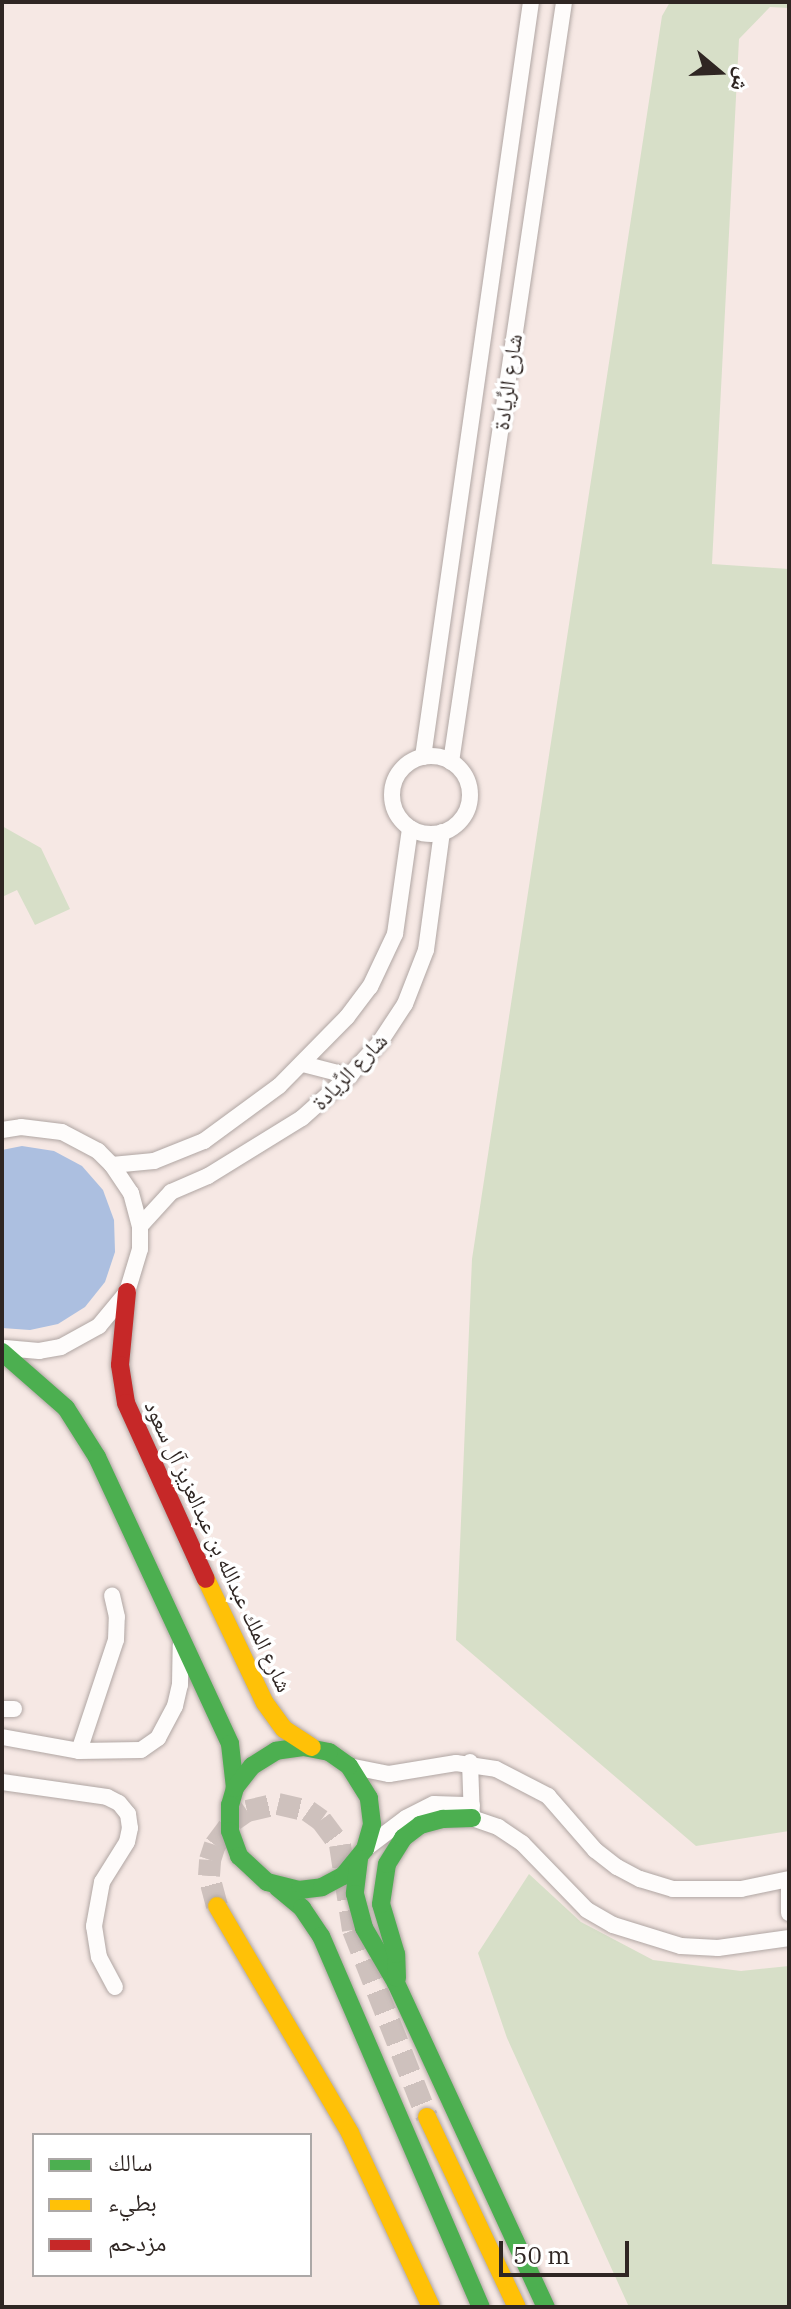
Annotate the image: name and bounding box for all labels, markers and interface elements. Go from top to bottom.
north arrow [679,32,759,112]
text: ش [725,64,760,96]
street label: شارع الرِّيادة [487,332,527,432]
street label: شارع الرِّيادة [306,1027,392,1115]
street label: شارع الملك عبدالله بن عبدالعزيز آل سعود [140,1396,298,1696]
legend [32,2133,312,2277]
text: سالك [108,2146,153,2178]
text: بطيء [108,2186,157,2218]
scale bar [503,2225,633,2275]
text: مزدحم [108,2226,167,2258]
text: 50 m [513,2239,570,2271]

